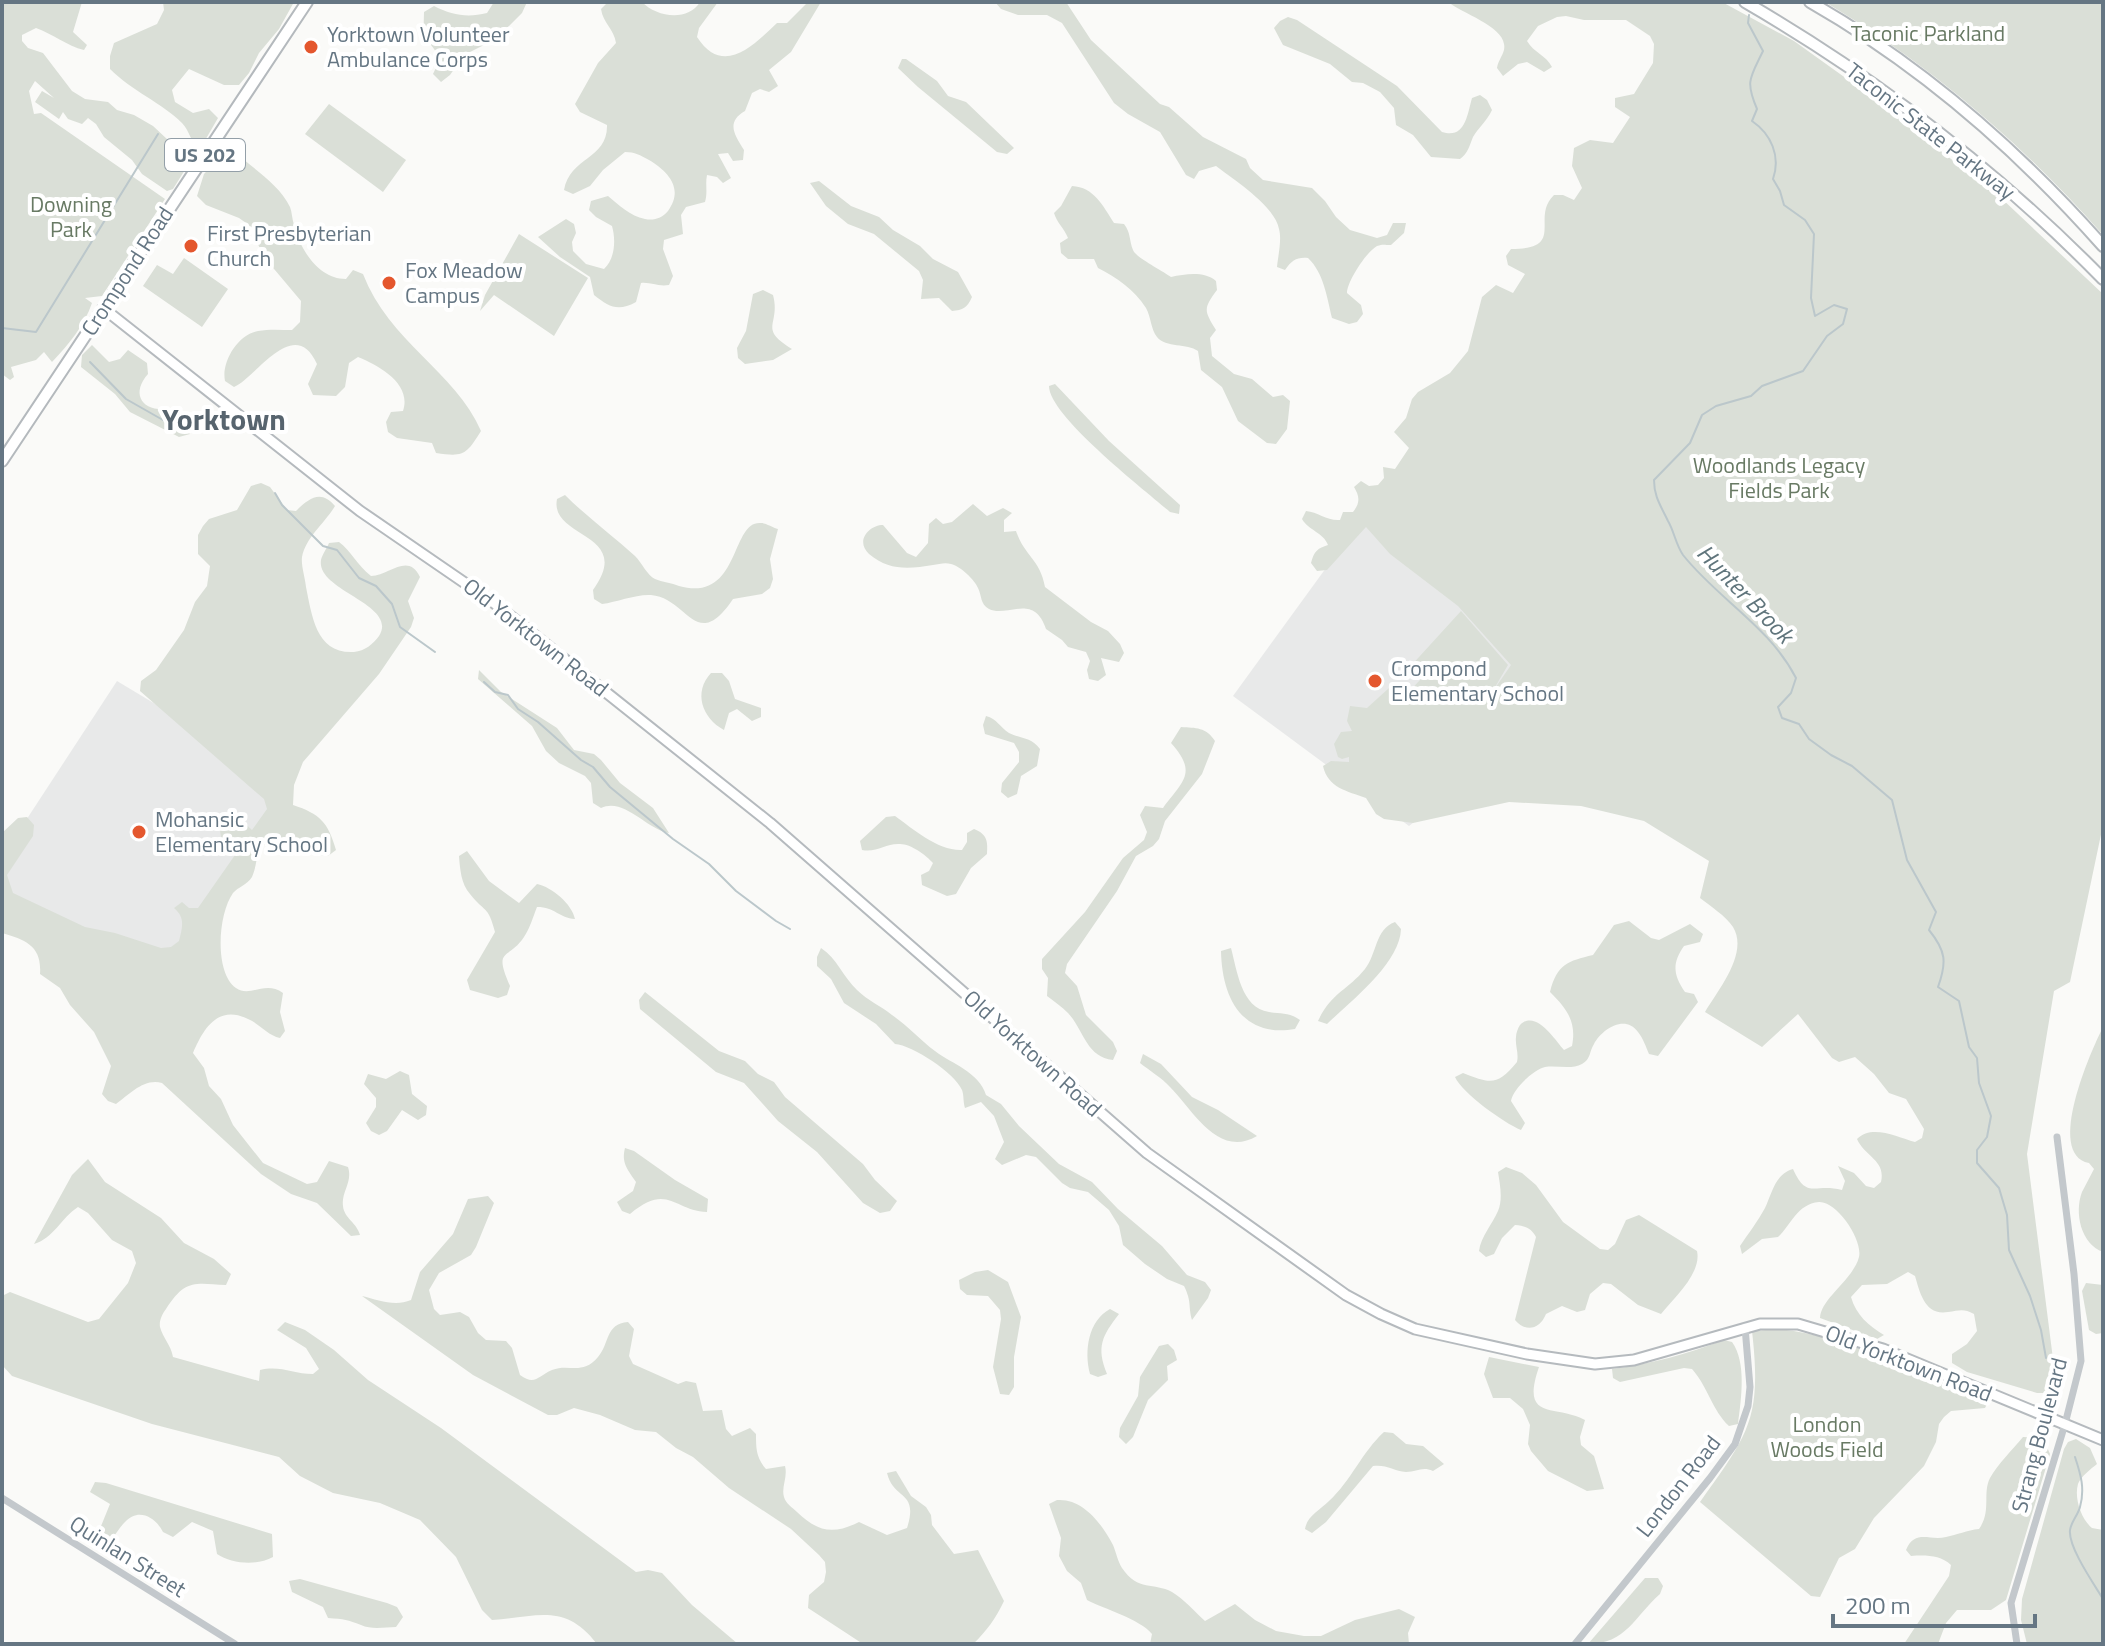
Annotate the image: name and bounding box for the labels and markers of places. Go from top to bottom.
place label: Yorktown Volunteer Ambulance Corps [327,17,510,76]
marker: Yorktown Volunteer Ambulance Corps [302,38,320,56]
place label: First Presbyterian Church [207,216,372,275]
marker: First Presbyterian Church [182,237,200,255]
place label: Fox Meadow Campus [405,253,523,312]
marker: Fox Meadow Campus [380,274,398,292]
place label: Crompond Elementary School [1391,651,1564,710]
marker: Crompond Elementary School [1366,672,1384,690]
place label: Mohansic Elementary School [155,802,328,861]
marker: Mohansic Elementary School [130,823,148,841]

